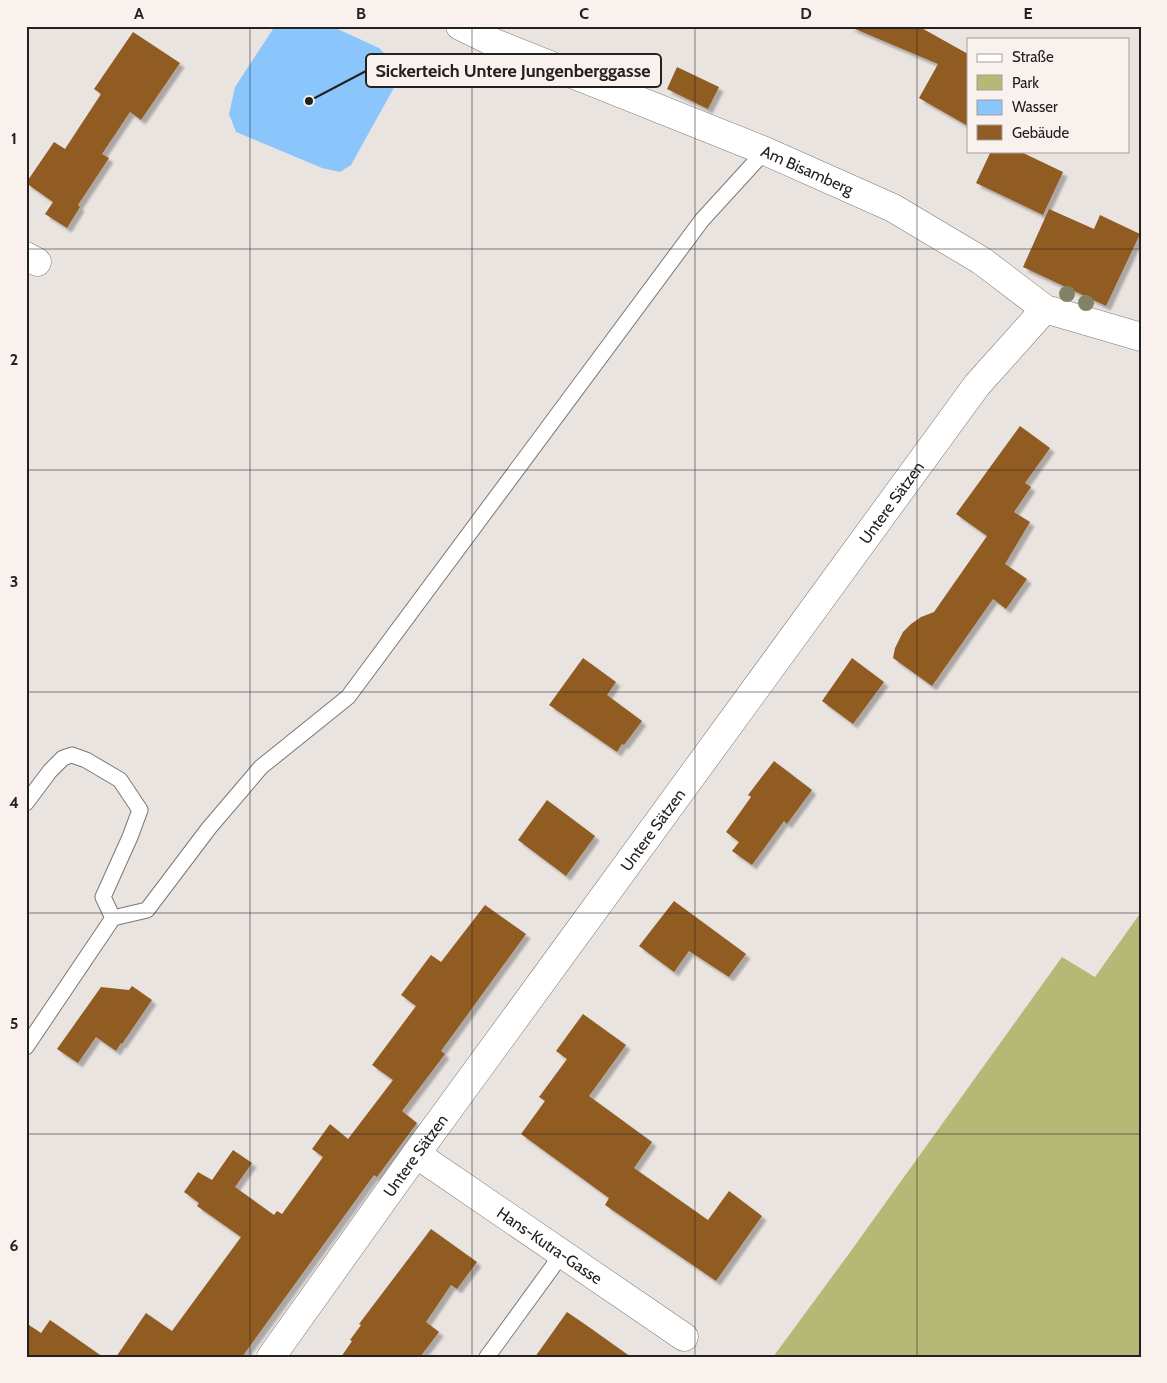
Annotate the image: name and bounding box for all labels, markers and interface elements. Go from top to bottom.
text: A [134,4,144,23]
text: B [356,4,366,23]
text: C [579,4,589,23]
text: D [800,4,812,23]
text: E [1023,4,1033,23]
legend [967,38,1130,152]
text: Straße [1012,48,1054,66]
callout: Sickerteich Untere Jungenberggasse [366,54,661,87]
text: Sickerteich Untere Jungenberggasse [375,60,651,82]
text: Park [1012,74,1039,92]
text: Wasser [1012,98,1058,116]
text: Gebäude [1012,124,1069,142]
text: 1 [11,129,17,148]
street label: Am Bisamberg [758,142,857,199]
text: 2 [10,350,18,369]
street label: Untere Sätzen [855,458,928,548]
text: 3 [10,572,18,591]
street label: Untere Sätzen [617,785,689,875]
text: 4 [9,793,19,812]
text: 5 [10,1014,18,1033]
street label: Untere Sätzen [380,1111,452,1201]
street label: Hans-Kutra-Gasse [493,1203,606,1288]
text: 6 [10,1236,19,1255]

